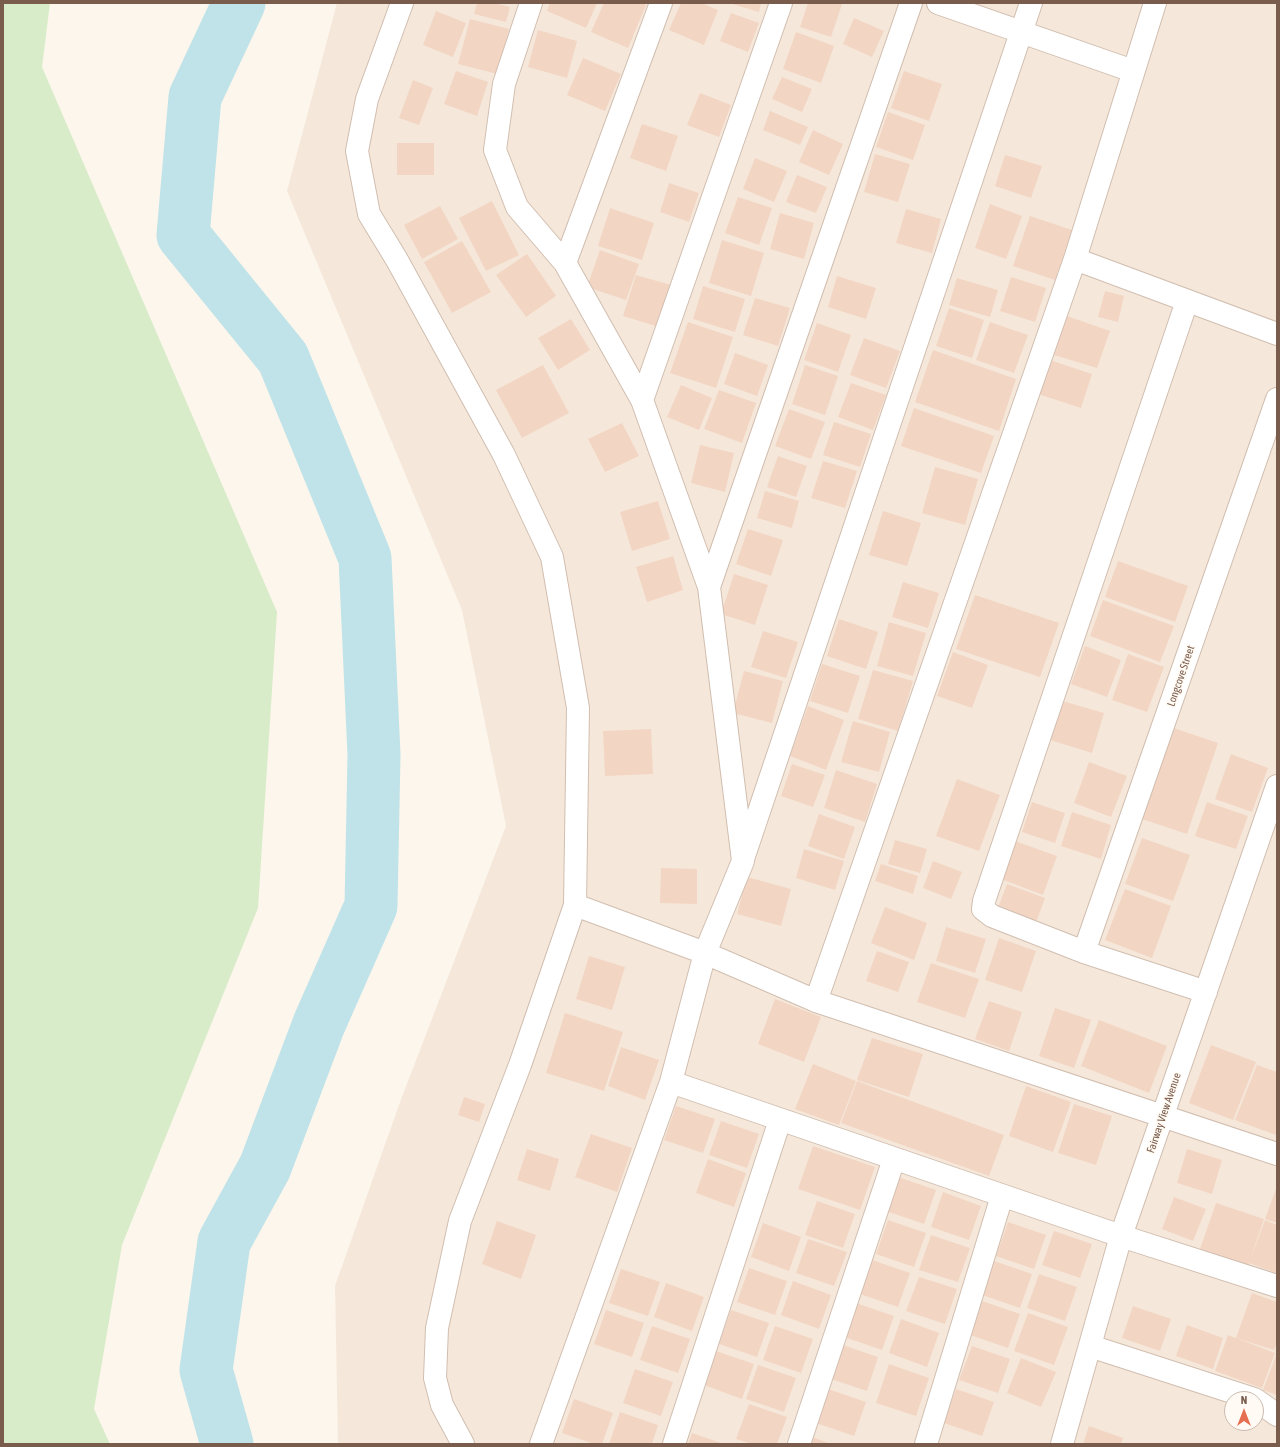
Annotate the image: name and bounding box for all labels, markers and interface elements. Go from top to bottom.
street label: Longcove Street [1164,644,1198,708]
street label: Fairway View Avenue [1144,1071,1184,1155]
north arrow [1224,1391,1264,1431]
text: N [1241,1394,1247,1406]

